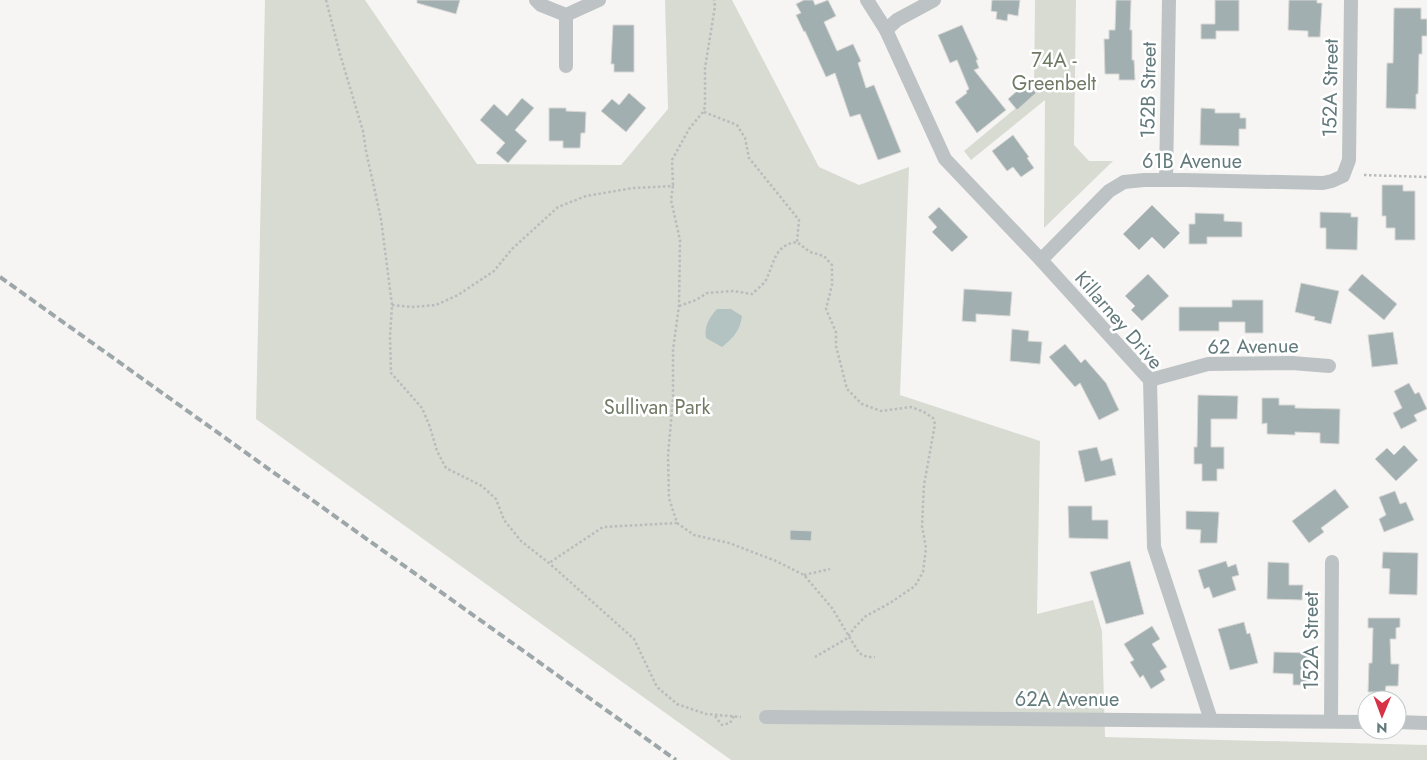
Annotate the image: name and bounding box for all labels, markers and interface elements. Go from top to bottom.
street label: 152A Street [1315,38,1346,138]
street label: 152B Street [1133,41,1164,139]
park label: 74A - Greenbelt [1012,46,1096,98]
street label: 61B Avenue [1142,147,1242,176]
street label: Killarney Drive [1068,265,1170,376]
street label: 62 Avenue [1207,331,1299,362]
park label: Sullivan Park [604,393,710,422]
street label: 152A Street [1297,592,1326,690]
street label: 62A Avenue [1015,685,1119,714]
north arrow [1357,690,1407,740]
text: N [1376,718,1388,738]

